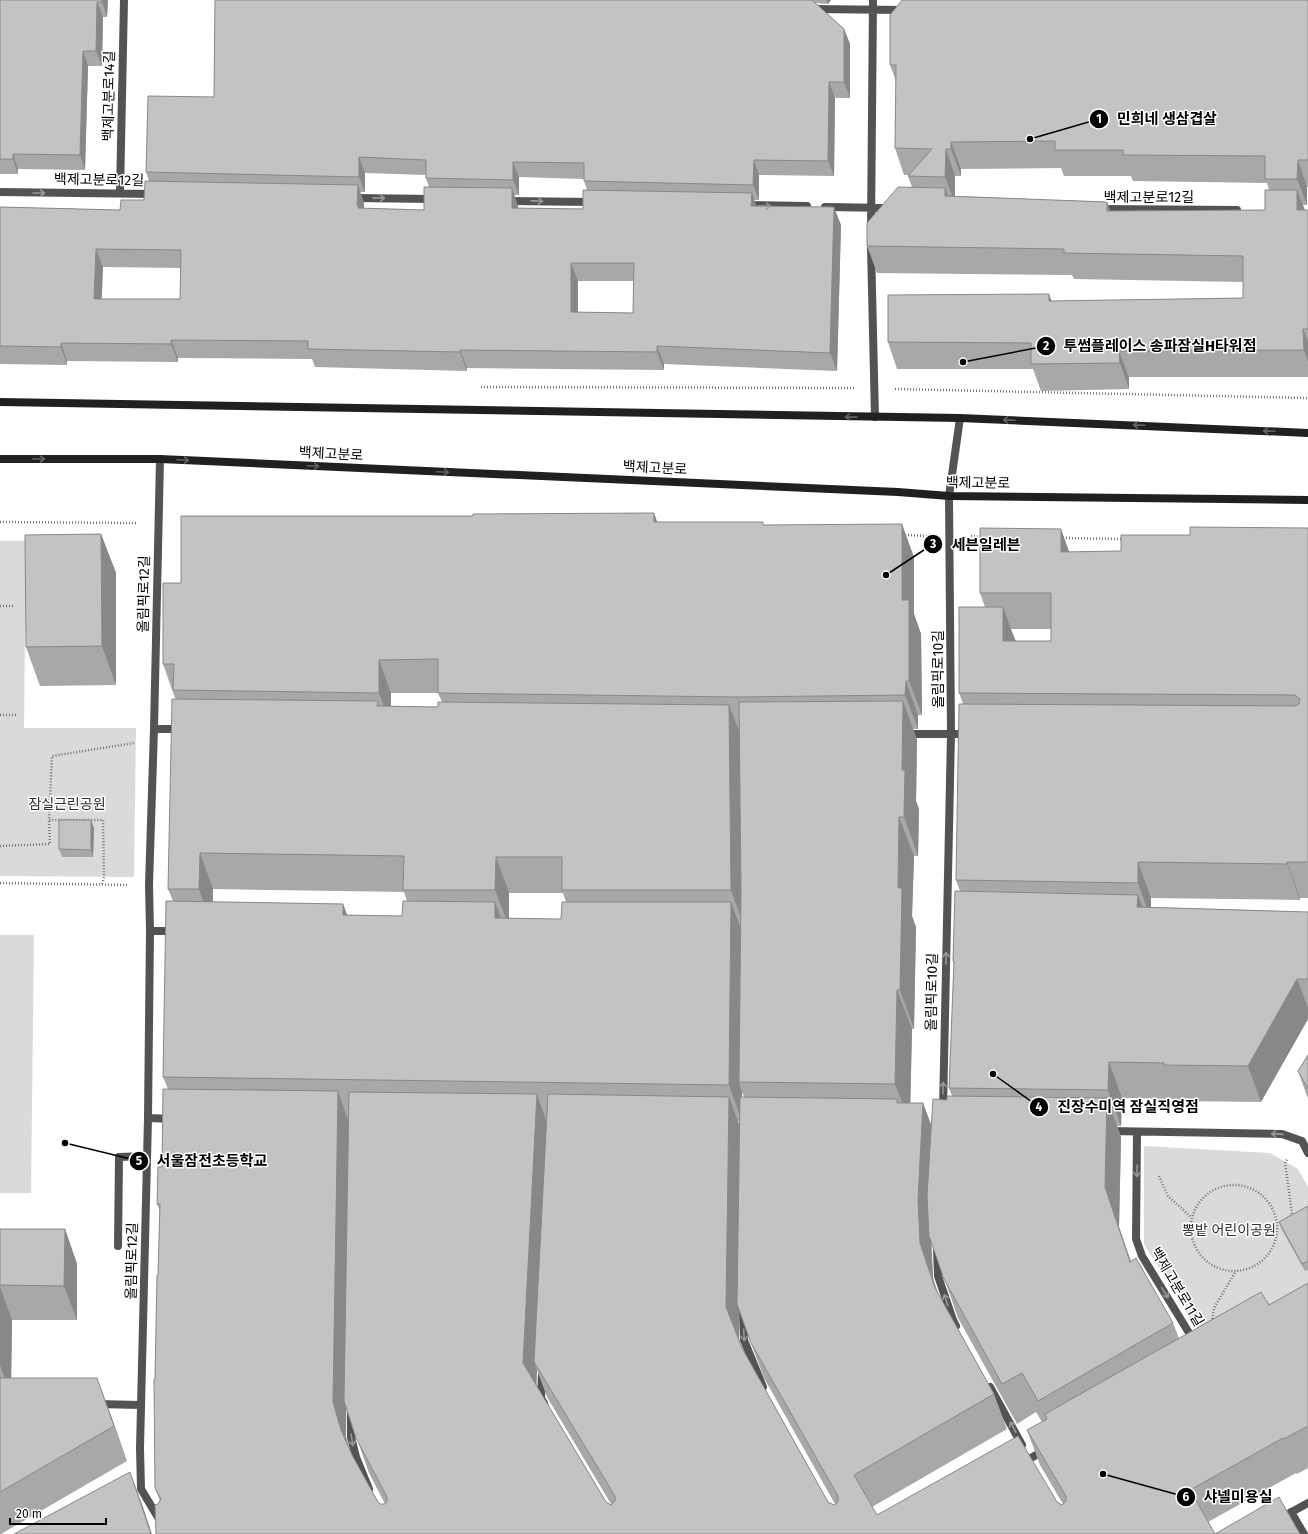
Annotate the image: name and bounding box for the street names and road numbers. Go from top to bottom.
street label: 백제고분로14길 [100,50,118,142]
street label: 백제고분로12길 [54,171,144,189]
street label: 백제고분로12길 [1104,189,1194,206]
street label: 백제고분로 [298,444,364,464]
street label: 백제고분로 [622,458,688,478]
street label: 백제고분로 [946,474,1010,492]
street label: 올림픽로12길 [135,555,153,633]
street label: 올림픽로10길 [930,630,947,708]
street label: 올림픽로10길 [923,953,941,1031]
street label: 올림픽로12길 [123,1222,141,1300]
street label: 백제고분로11길 [1147,1244,1207,1330]

